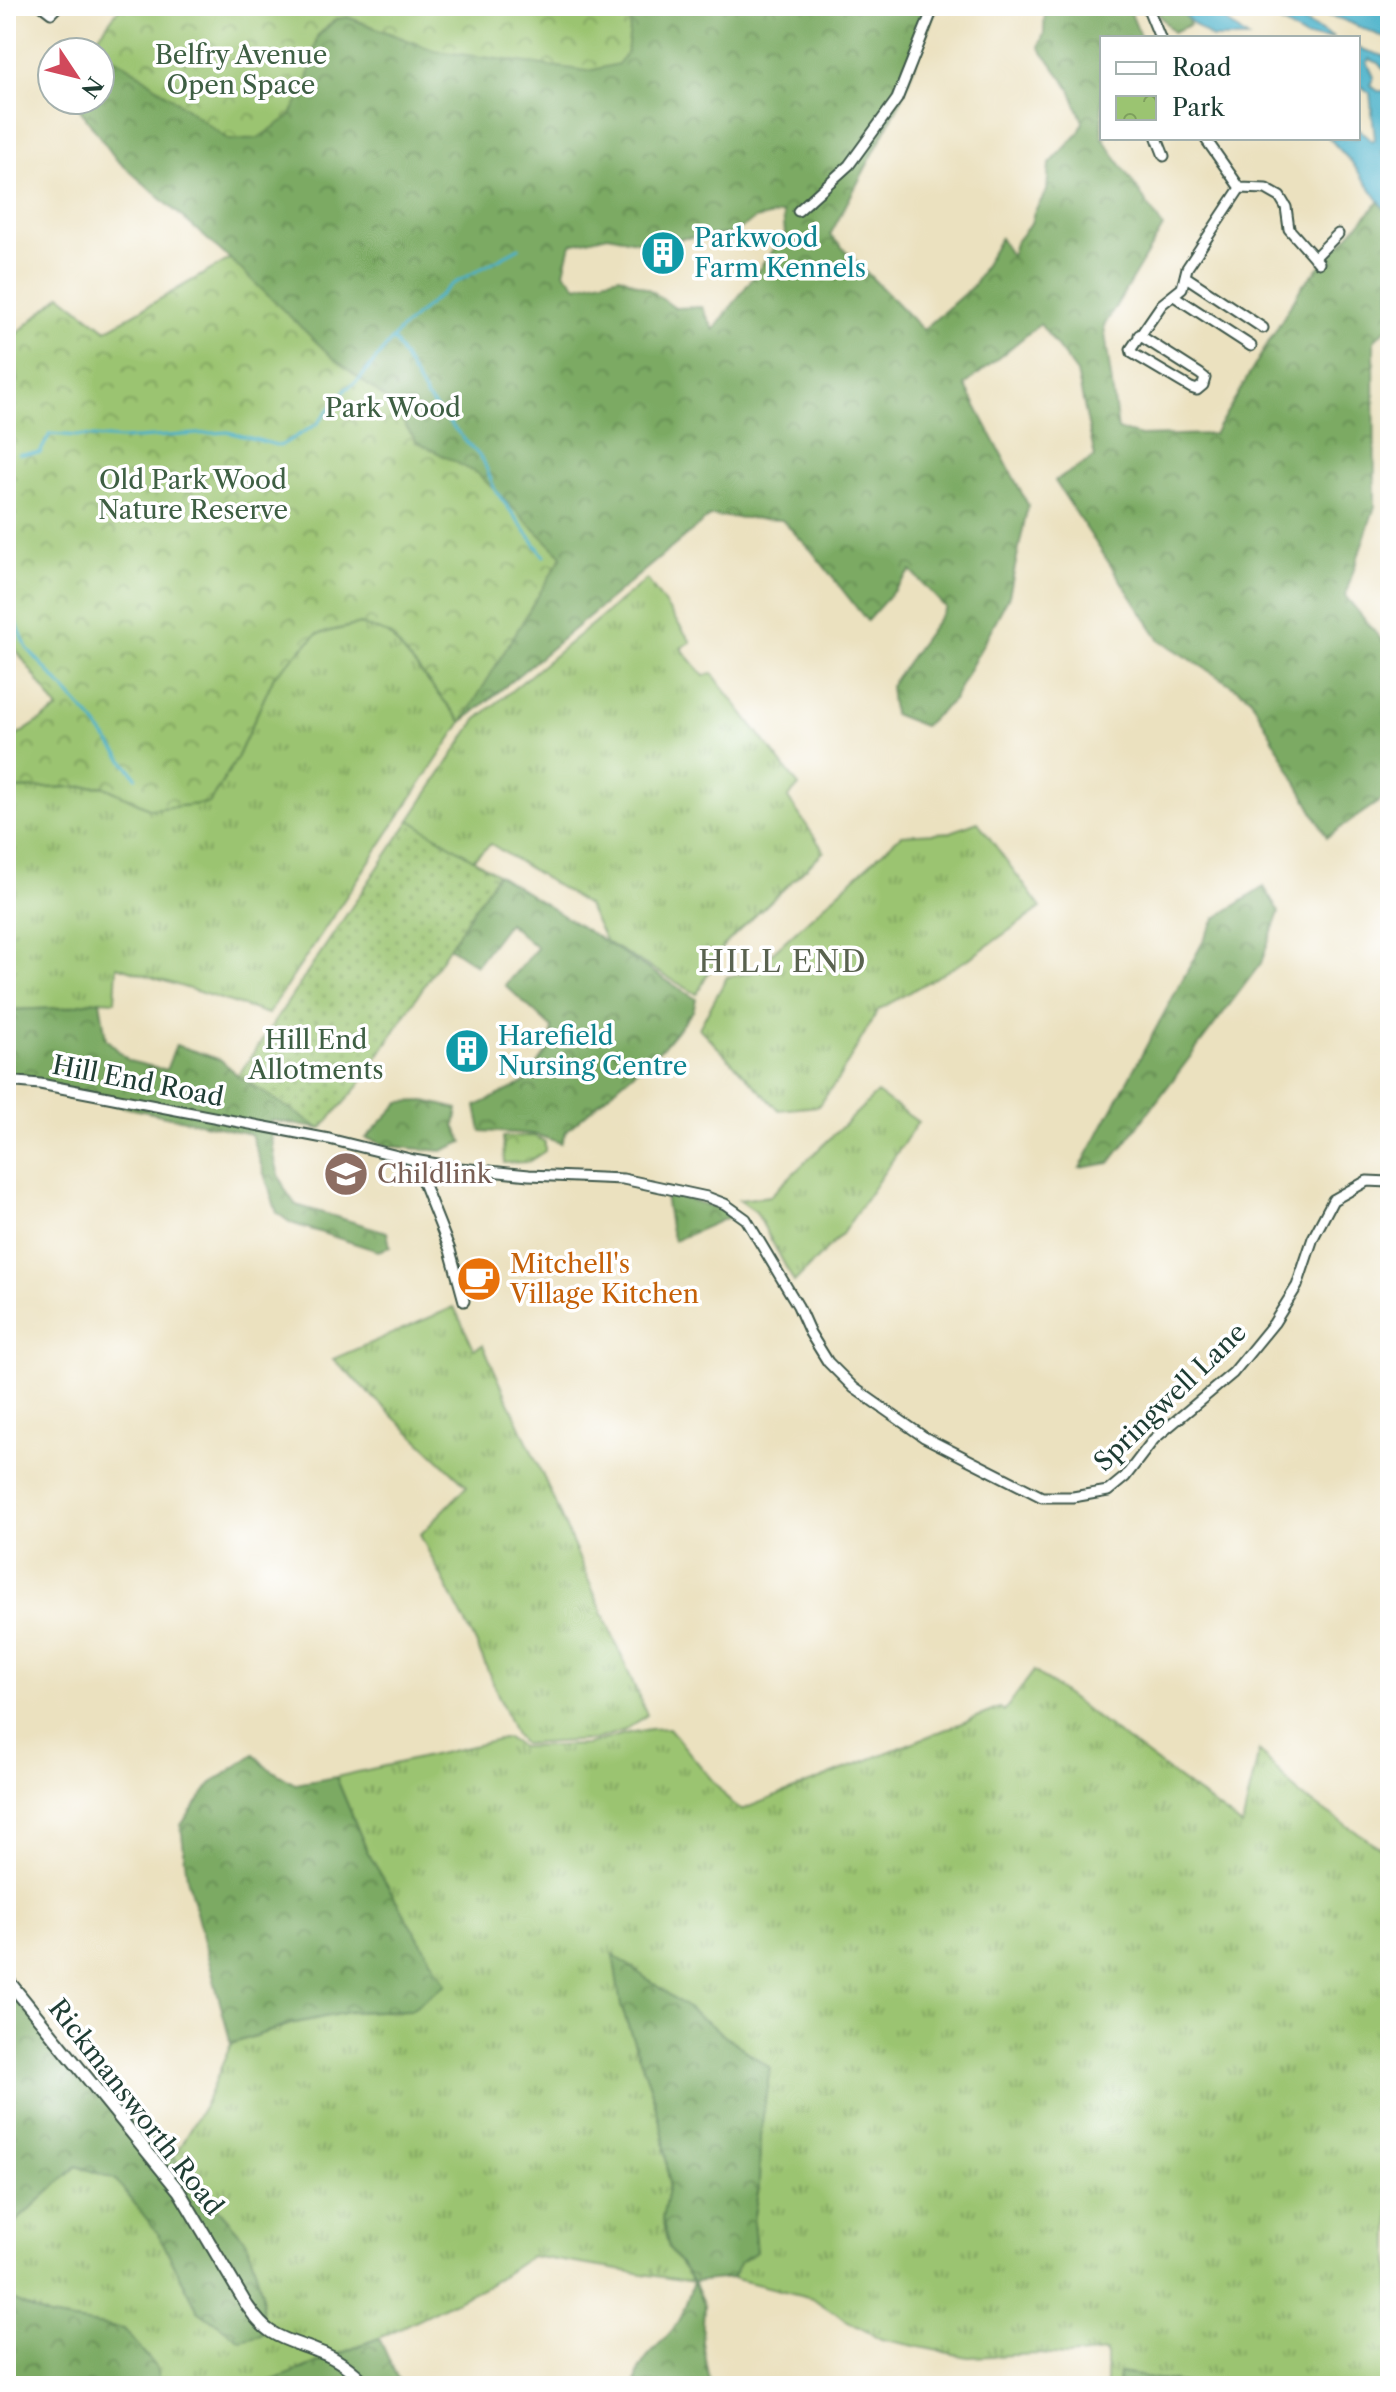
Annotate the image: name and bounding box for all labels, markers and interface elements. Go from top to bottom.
north arrow [36,36,116,116]
legend [1100,36,1360,140]
park label: Belfry Avenue Open Space [155,39,327,101]
text: Road [1172,53,1232,82]
text: N [75,72,109,103]
text: Park [1172,93,1225,122]
place label: Parkwood Farm Kennels [694,222,866,284]
building icon: Parkwood Farm Kennels [639,229,687,277]
park label: Park Wood [325,392,461,424]
park label: Old Park Wood Nature Reserve [98,464,288,526]
district label: HILL END [698,943,868,980]
place label: Harefield Nursing Centre [498,1020,687,1082]
park label: Hill End Allotments [247,1024,384,1086]
building icon: Harefield Nursing Centre [443,1027,491,1075]
street label: Hill End Road [50,1049,227,1113]
school or university icon: Childlink [322,1150,370,1198]
place label: Childlink [377,1158,493,1190]
place label: Mitchell's Village Kitchen [509,1248,699,1310]
cafe icon: Mitchell's Village Kitchen [455,1255,503,1303]
street label: Springwell Lane [1087,1316,1253,1478]
street label: Rickmansworth Road [42,1993,230,2222]

